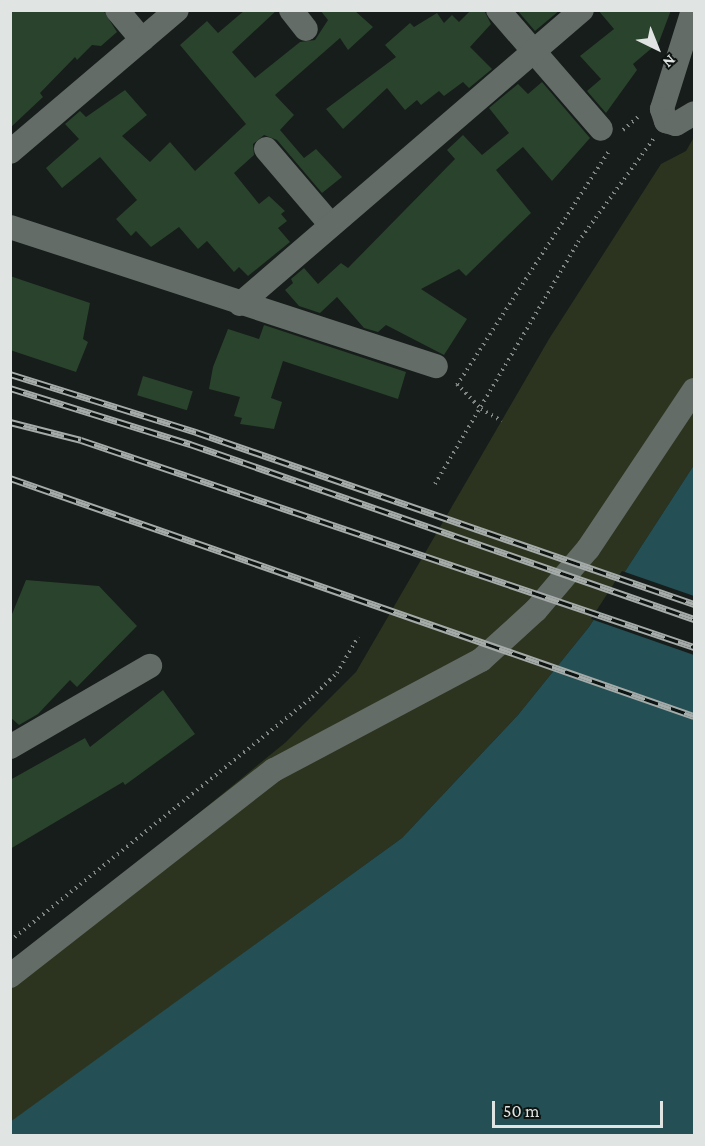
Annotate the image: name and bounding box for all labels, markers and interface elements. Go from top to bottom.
north arrow [627,18,687,78]
text: N [660,52,679,71]
scale bar [495,1089,666,1127]
text: 50 m [503,1101,540,1121]

